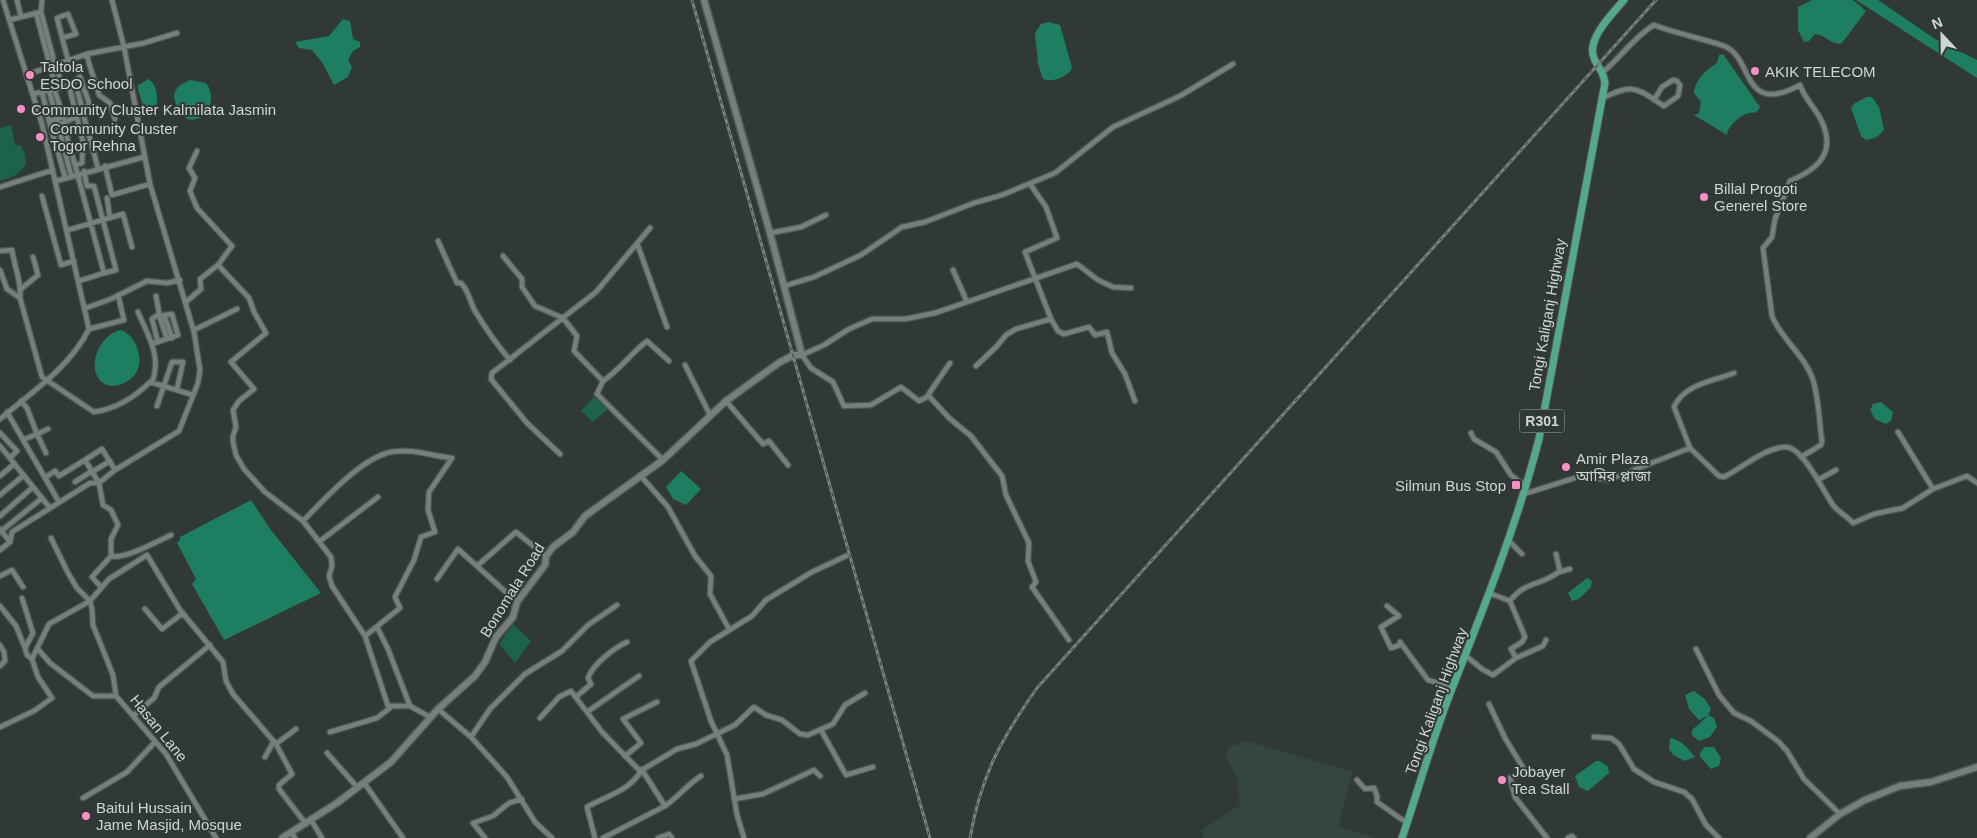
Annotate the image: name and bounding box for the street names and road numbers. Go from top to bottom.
street label: Tongi Kaliganj Highway [1525,237,1569,393]
road number: R301 [1520,410,1564,432]
street label: Bonomala Road [476,540,548,640]
street label: Tongi Kaliganj Highway [1401,625,1471,777]
street label: Hasan Lane [127,691,191,765]

